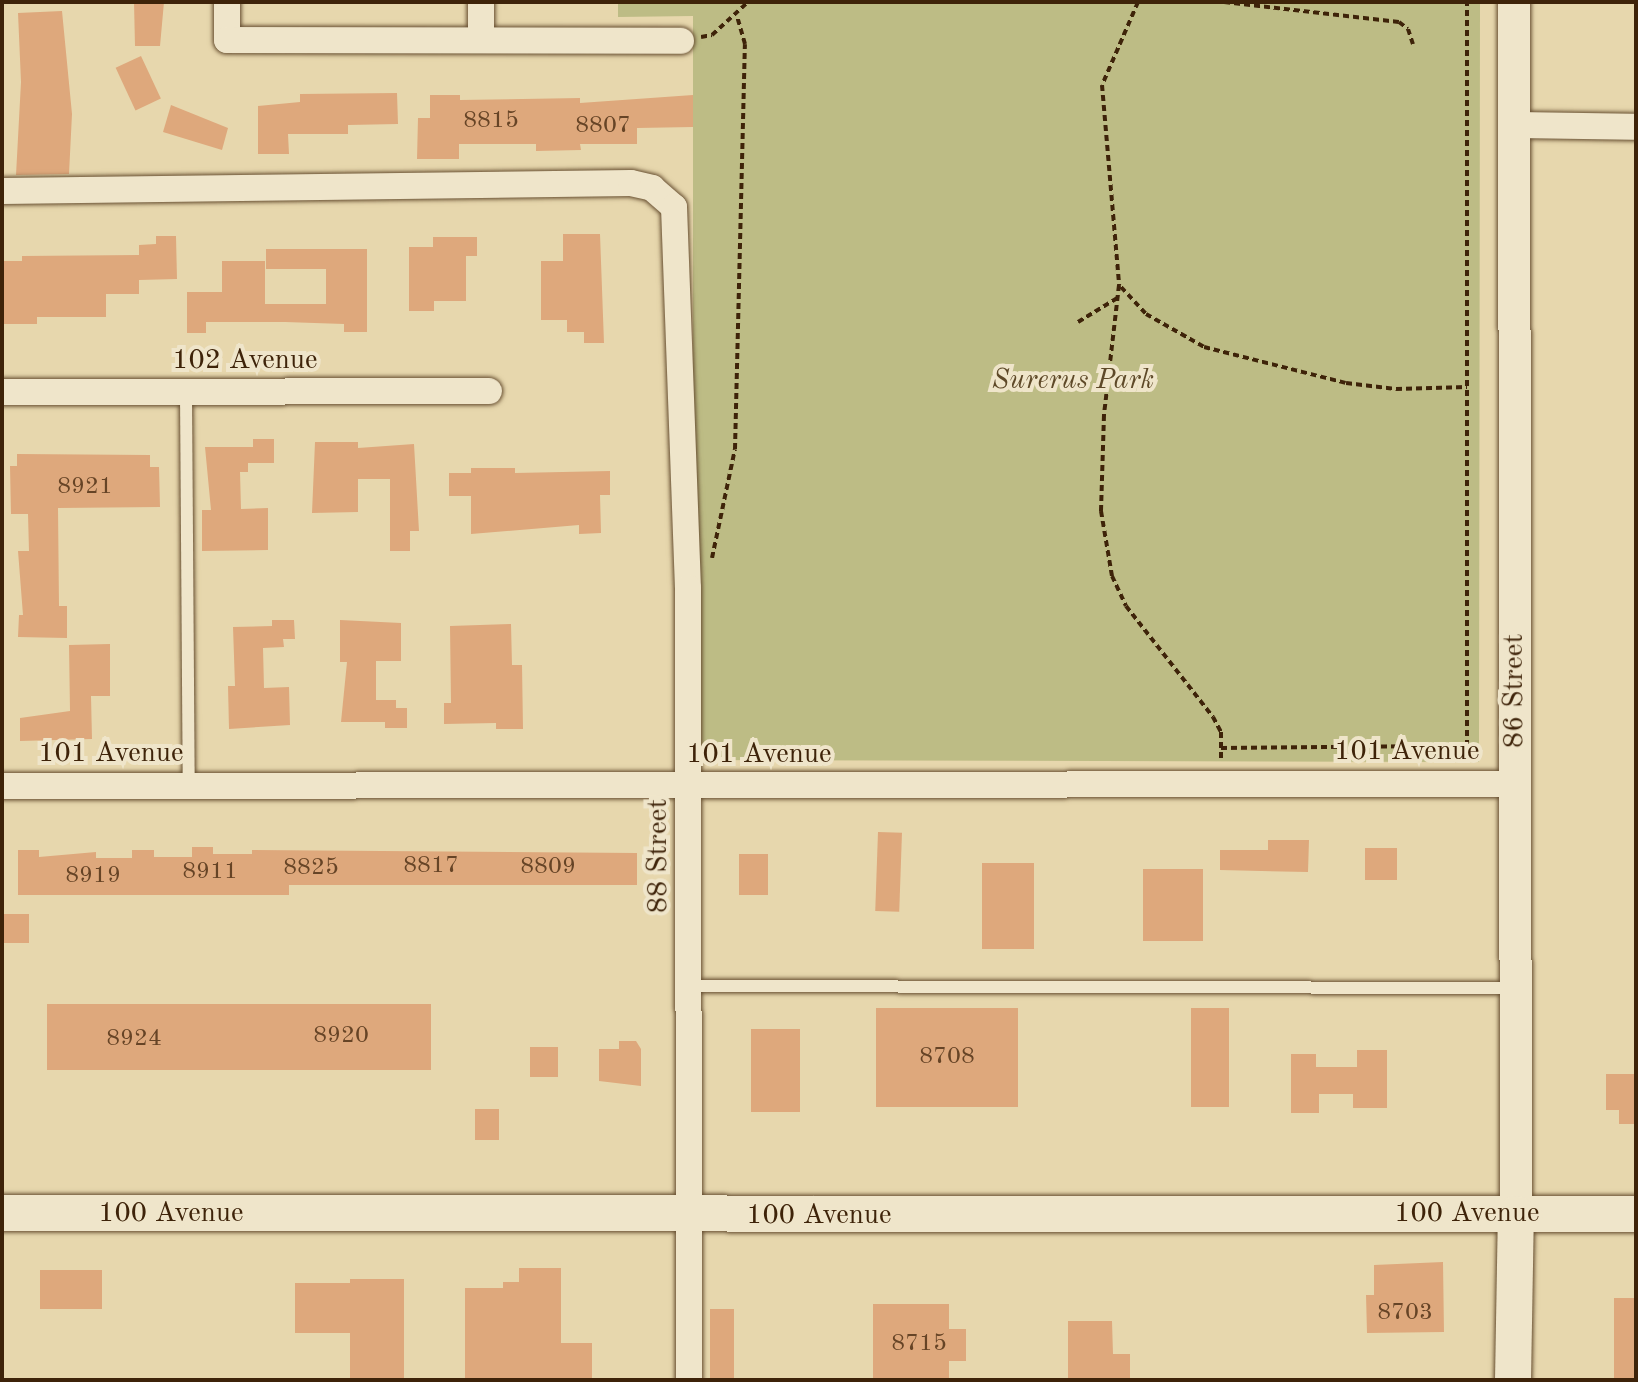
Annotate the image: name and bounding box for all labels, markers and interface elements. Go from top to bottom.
house number: 8815 [463,108,519,136]
house number: 8807 [575,113,631,141]
street label: 102 Avenue [172,344,318,378]
park label: Surerus Park [992,364,1154,398]
house number: 8921 [57,474,113,502]
street label: 86 Street [1498,634,1532,748]
street label: 101 Avenue [1334,735,1480,769]
street label: 101 Avenue [38,737,184,771]
street label: 101 Avenue [686,738,832,772]
street label: 88 Street [642,799,676,913]
house number: 8817 [403,853,459,881]
house number: 8809 [520,854,576,882]
house number: 8825 [283,855,339,883]
house number: 8911 [182,859,238,887]
house number: 8919 [65,863,121,891]
house number: 8920 [313,1023,369,1051]
house number: 8924 [106,1026,162,1054]
house number: 8708 [919,1044,975,1072]
street label: 100 Avenue [98,1197,244,1231]
street label: 100 Avenue [1394,1197,1540,1231]
street label: 100 Avenue [746,1199,892,1233]
house number: 8703 [1377,1300,1433,1328]
house number: 8715 [891,1331,947,1359]

